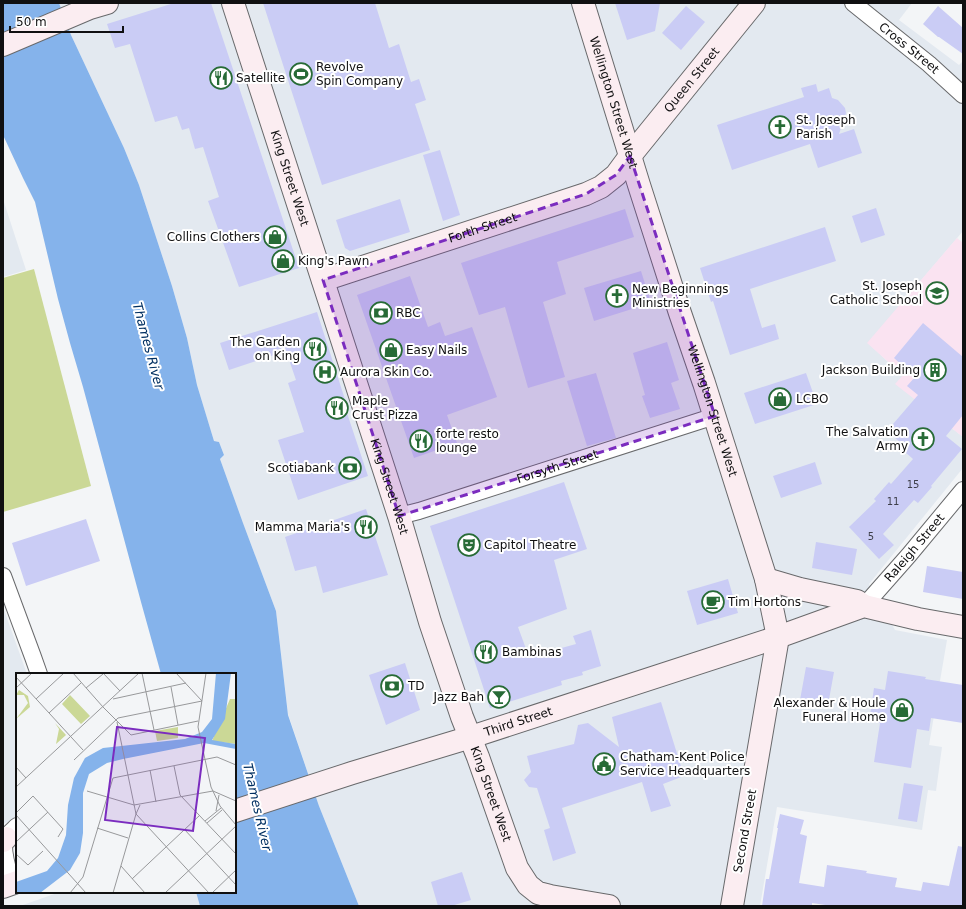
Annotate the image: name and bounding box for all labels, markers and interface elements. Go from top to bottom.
scale bar [10,8,123,34]
text: 50 m [16,15,47,29]
street label: Cross Street [876,20,942,77]
street label: Wellington Street West [587,35,641,170]
street label: Queen Street [661,44,722,115]
place label: Revolve Spin Company [316,60,403,88]
sports icon: Revolve Spin Company [288,61,314,87]
restaurant icon: Satellite [208,65,234,91]
place label: Satellite [236,71,285,85]
place label: St. Joseph Parish [796,113,856,141]
church icon: St. Joseph Parish [767,114,793,140]
street label: King Street West [268,128,312,228]
street label: Forth Street [447,210,519,246]
shop icon: Collins Clothers [262,224,288,250]
place label: Collins Clothers [167,230,260,244]
shop icon: King's Pawn [270,248,296,274]
place label: King's Pawn [298,254,369,268]
place label: St. Joseph Catholic School [830,279,922,307]
school or university icon: St. Joseph Catholic School [924,280,950,306]
place label: New Beginnings Ministries [632,282,729,310]
church icon: New Beginnings Ministries [604,283,630,309]
bank icon: RBC [368,300,394,326]
water label: Thames River [130,301,168,393]
place label: RBC [396,306,421,320]
place label: The Garden on King [229,335,300,363]
restaurant icon: The Garden on King [302,336,328,362]
shop icon: Easy Nails [378,337,404,363]
place label: Easy Nails [406,343,467,357]
street label: Wellington Street West [685,343,740,479]
building icon: Jackson Building [922,357,948,383]
hospital icon: Aurora Skin Co. [312,359,338,385]
place label: Jackson Building [821,363,920,377]
place label: Aurora Skin Co. [340,365,433,379]
shop icon: LCBO [767,386,793,412]
place label: LCBO [796,392,829,406]
place label: Maple Crust Pizza [352,394,418,422]
restaurant icon: Maple Crust Pizza [324,395,350,421]
place label: The Salvation Army [825,425,908,453]
church icon: The Salvation Army [910,426,936,452]
place label: forte resto lounge [436,427,499,455]
restaurant icon: forte resto lounge [408,428,434,454]
street label: King Street West [367,437,411,536]
street label: Forsyth Street [515,447,600,486]
bank icon: Scotiabank [337,455,363,481]
place label: Scotiabank [268,461,334,475]
house number: 15 [907,479,919,490]
house number: 11 [887,496,899,507]
street label: Raleigh Street [882,511,947,585]
restaurant icon: Mamma Maria's [353,514,379,540]
place label: Mamma Maria's [255,520,350,534]
house number: 5 [868,531,874,542]
theatre icon: Capitol Theatre [456,532,482,558]
place label: Capitol Theatre [484,538,576,552]
cafe icon: Tim Hortons [700,589,726,615]
place label: Tim Hortons [727,595,801,609]
restaurant icon: Bambinas [473,639,499,665]
place label: Bambinas [502,645,561,659]
inset map [16,673,236,893]
bank icon: TD [379,673,405,699]
place label: TD [407,679,425,693]
bar icon: Jazz Bah [486,684,512,710]
place label: Jazz Bah [433,690,484,704]
place label: Alexander & Houle Funeral Home [774,696,886,724]
shop icon: Alexander & Houle Funeral Home [889,697,915,723]
street label: Third Street [481,704,554,740]
street label: King Street West [467,744,514,844]
place label: Chatham-Kent Police Service Headquarters [620,750,750,778]
public building icon: Chatham-Kent Police Service Headquarters [591,751,617,777]
water label: Thames River [240,762,275,854]
street label: Second Street [731,788,759,874]

